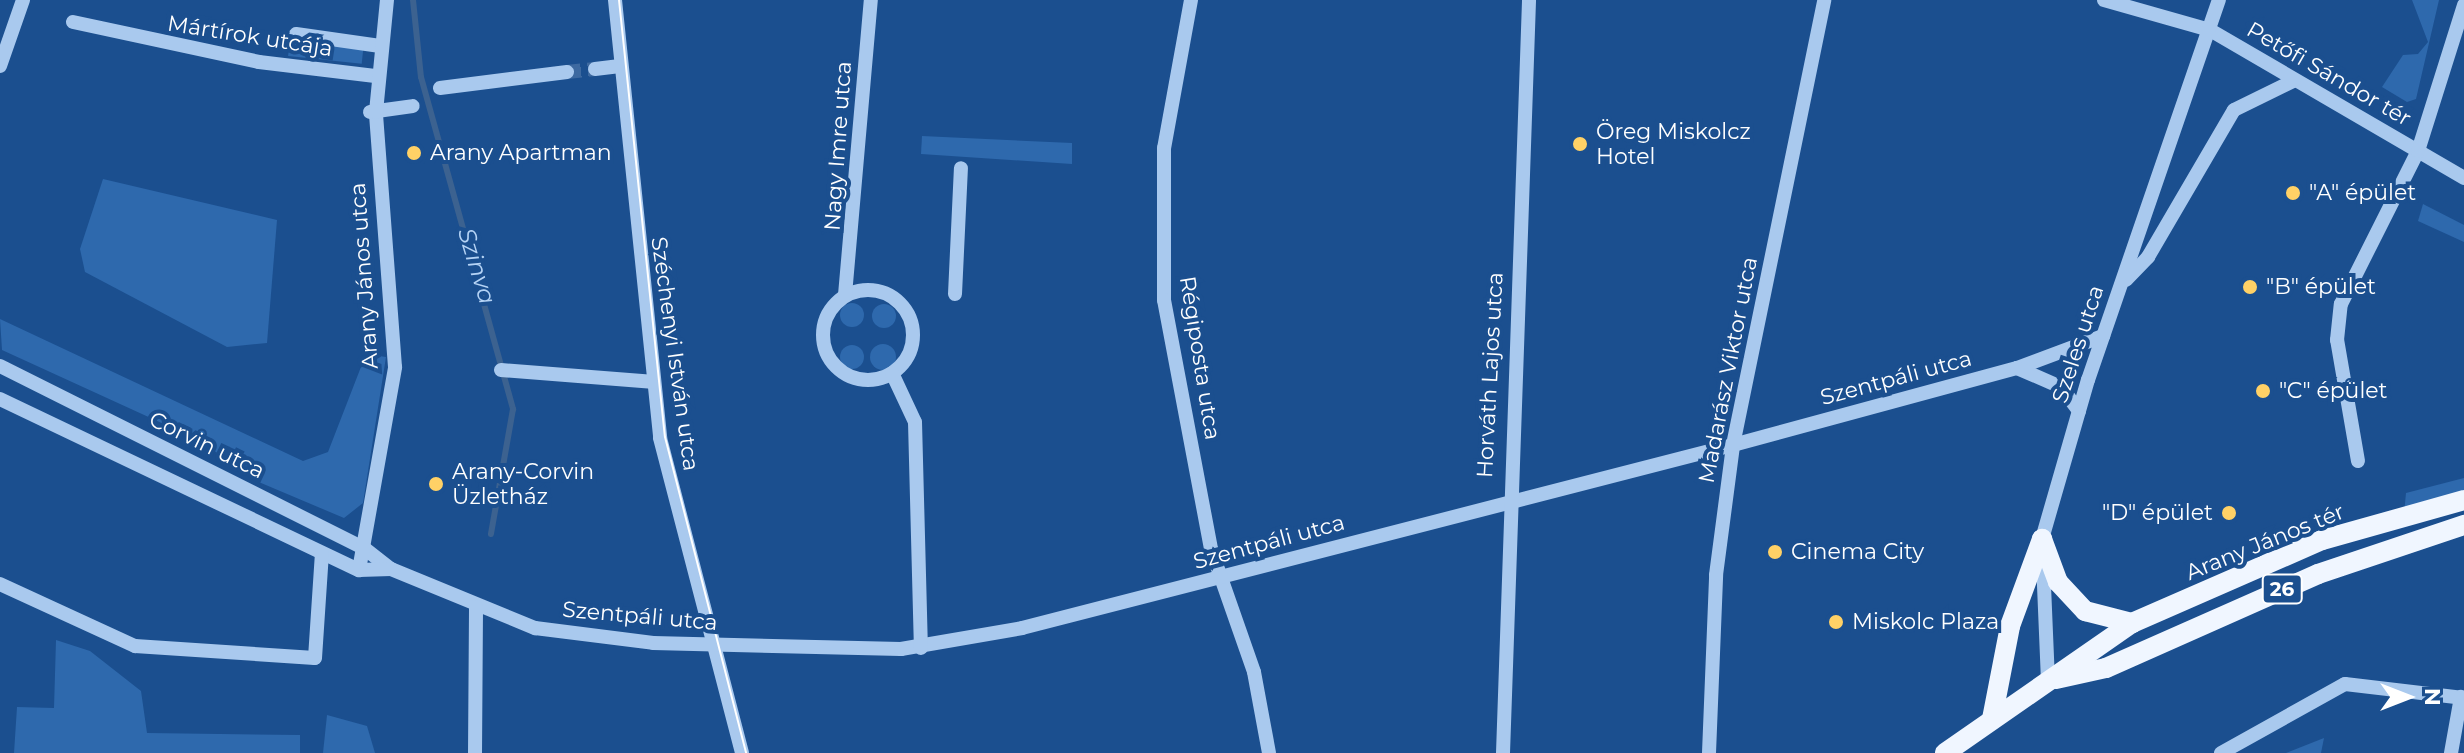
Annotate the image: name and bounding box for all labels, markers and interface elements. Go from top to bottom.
street label: Mártírok utcája [166,10,334,62]
street label: Petőfi Sándor tér [2242,16,2416,132]
street label: Nagy Imre utca [819,60,857,232]
place label: Öreg Miskolcz Hotel [1596,118,1751,170]
marker: Öreg Miskolcz Hotel [1571,135,1589,153]
place label: Arany Apartman [430,140,612,166]
marker: Arany Apartman [405,144,423,162]
place label: "A" épület [2309,180,2416,206]
street label: Arany János utca [344,182,384,370]
marker: "A" épület [2284,184,2302,202]
water label: Szinva [452,224,502,308]
street label: Széchenyi István utca [645,235,705,473]
street label: Madarász Viktor utca [1693,255,1763,485]
street label: Horváth Lajos utca [1471,272,1509,478]
street label: Régiposta utca [1174,274,1226,442]
place label: "B" épület [2266,274,2376,300]
marker: "B" épület [2241,278,2259,296]
street label: Szeles utca [2047,282,2109,406]
street label: Szentpáli utca [1817,345,1975,411]
place label: "C" épület [2279,378,2388,404]
marker: "C" épület [2254,382,2272,400]
street label: Corvin utca [145,406,269,484]
place label: Arany-Corvin Üzletház [452,458,594,510]
marker: Arany-Corvin Üzletház [427,475,445,493]
street label: Arany János tér [2182,498,2348,586]
place label: "D" épület [2102,500,2213,526]
marker: "D" épület [2220,504,2238,522]
street label: Szentpáli utca [1190,509,1348,575]
place label: Cinema City [1791,539,1924,565]
marker: Cinema City [1766,543,1784,561]
road number: 26 [2260,573,2304,605]
street label: Szentpáli utca [561,596,719,636]
place label: Miskolc Plaza [1852,609,1999,635]
marker: Miskolc Plaza [1827,613,1845,631]
north arrow [2368,657,2448,737]
text: N [2419,688,2446,706]

